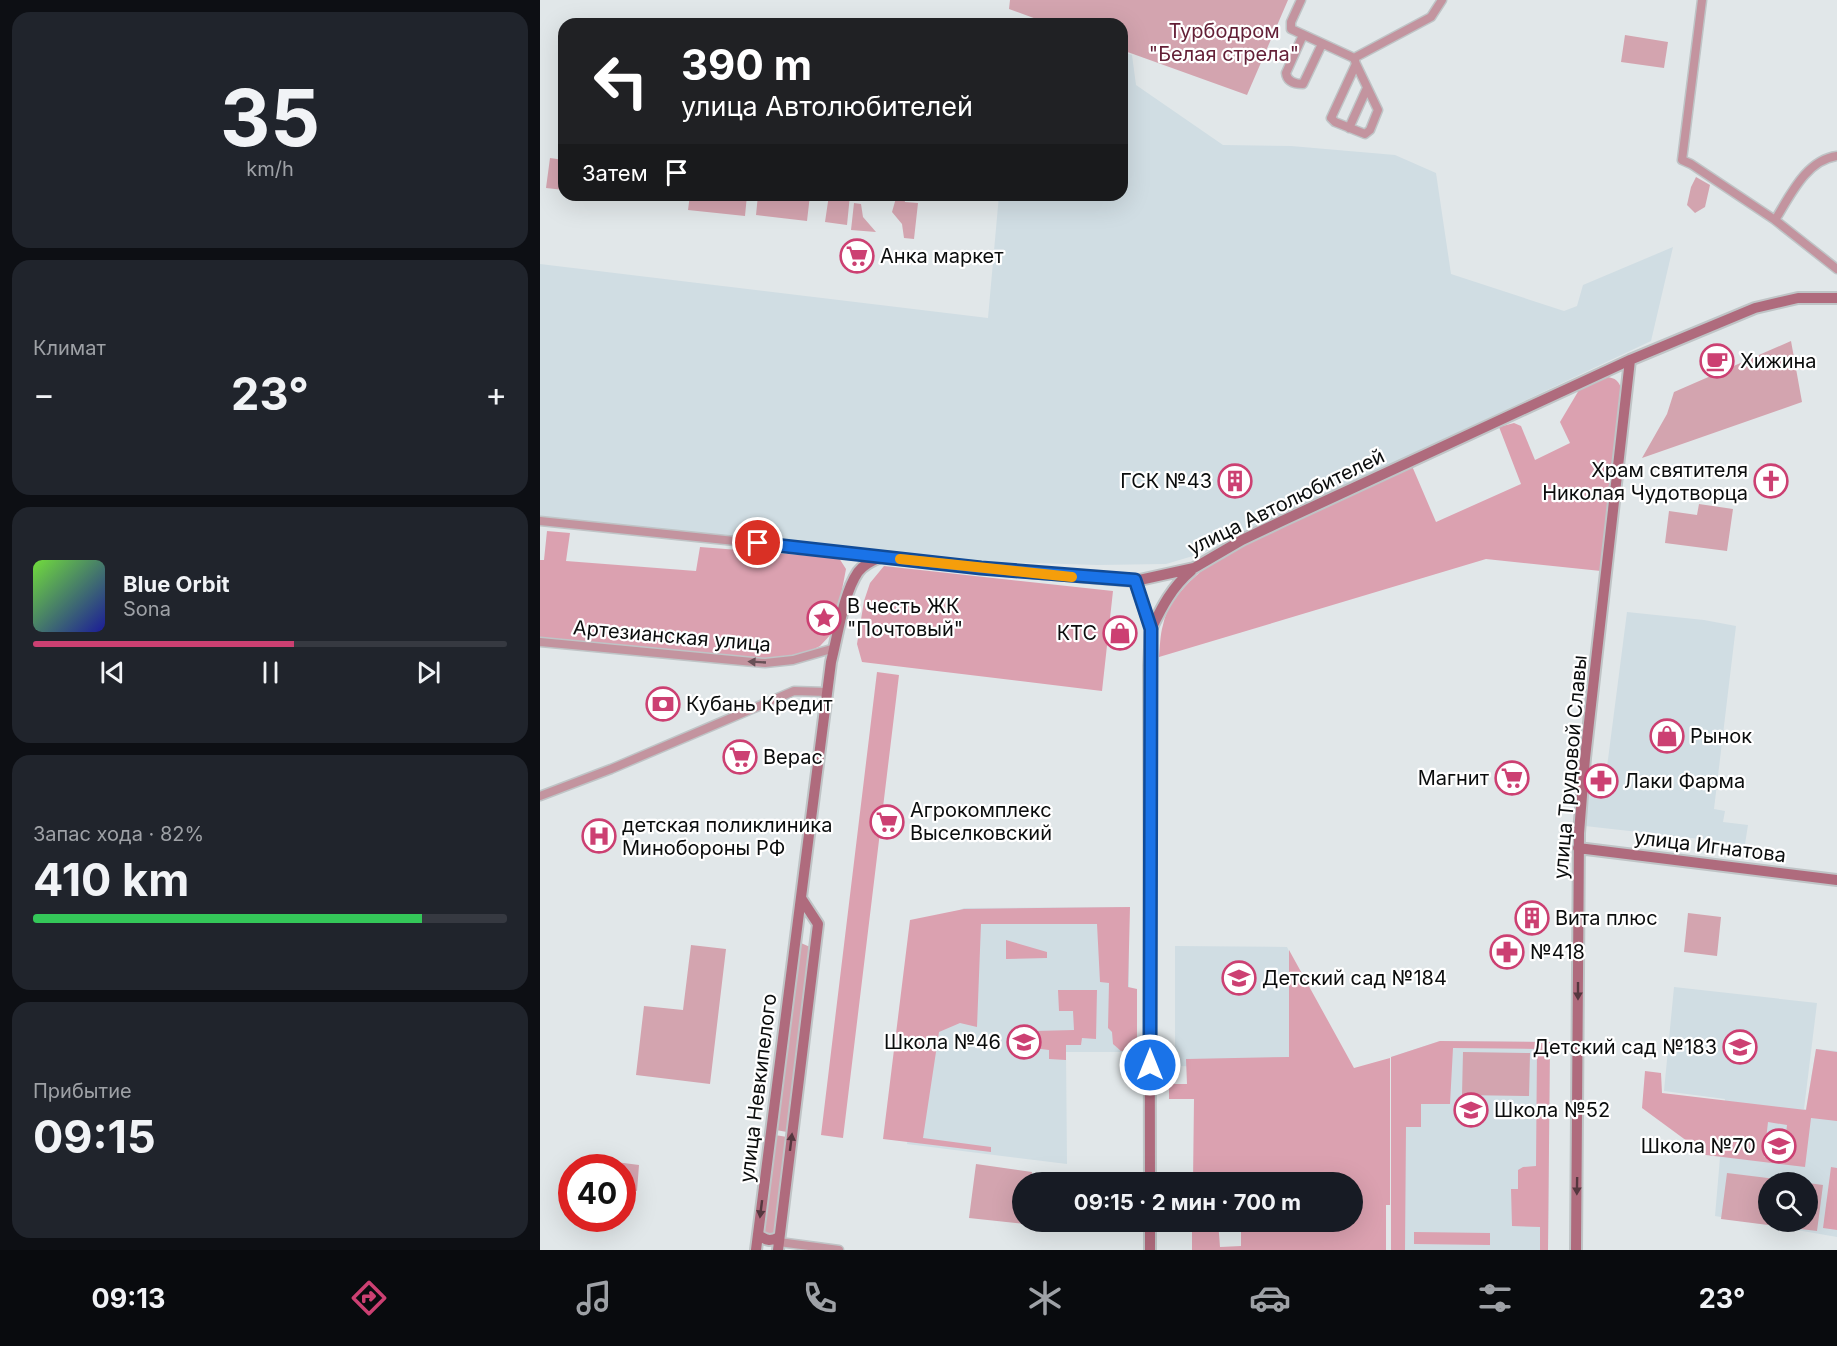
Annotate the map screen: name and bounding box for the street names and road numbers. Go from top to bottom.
street label: улица Автолюбителей [1184,444,1388,560]
street label: Артезианская улица [572,615,772,657]
street label: улица Трудовой Славы [1548,654,1592,880]
street label: улица Игнатова [1633,825,1787,867]
street label: улица Невкипелого [734,992,782,1184]

